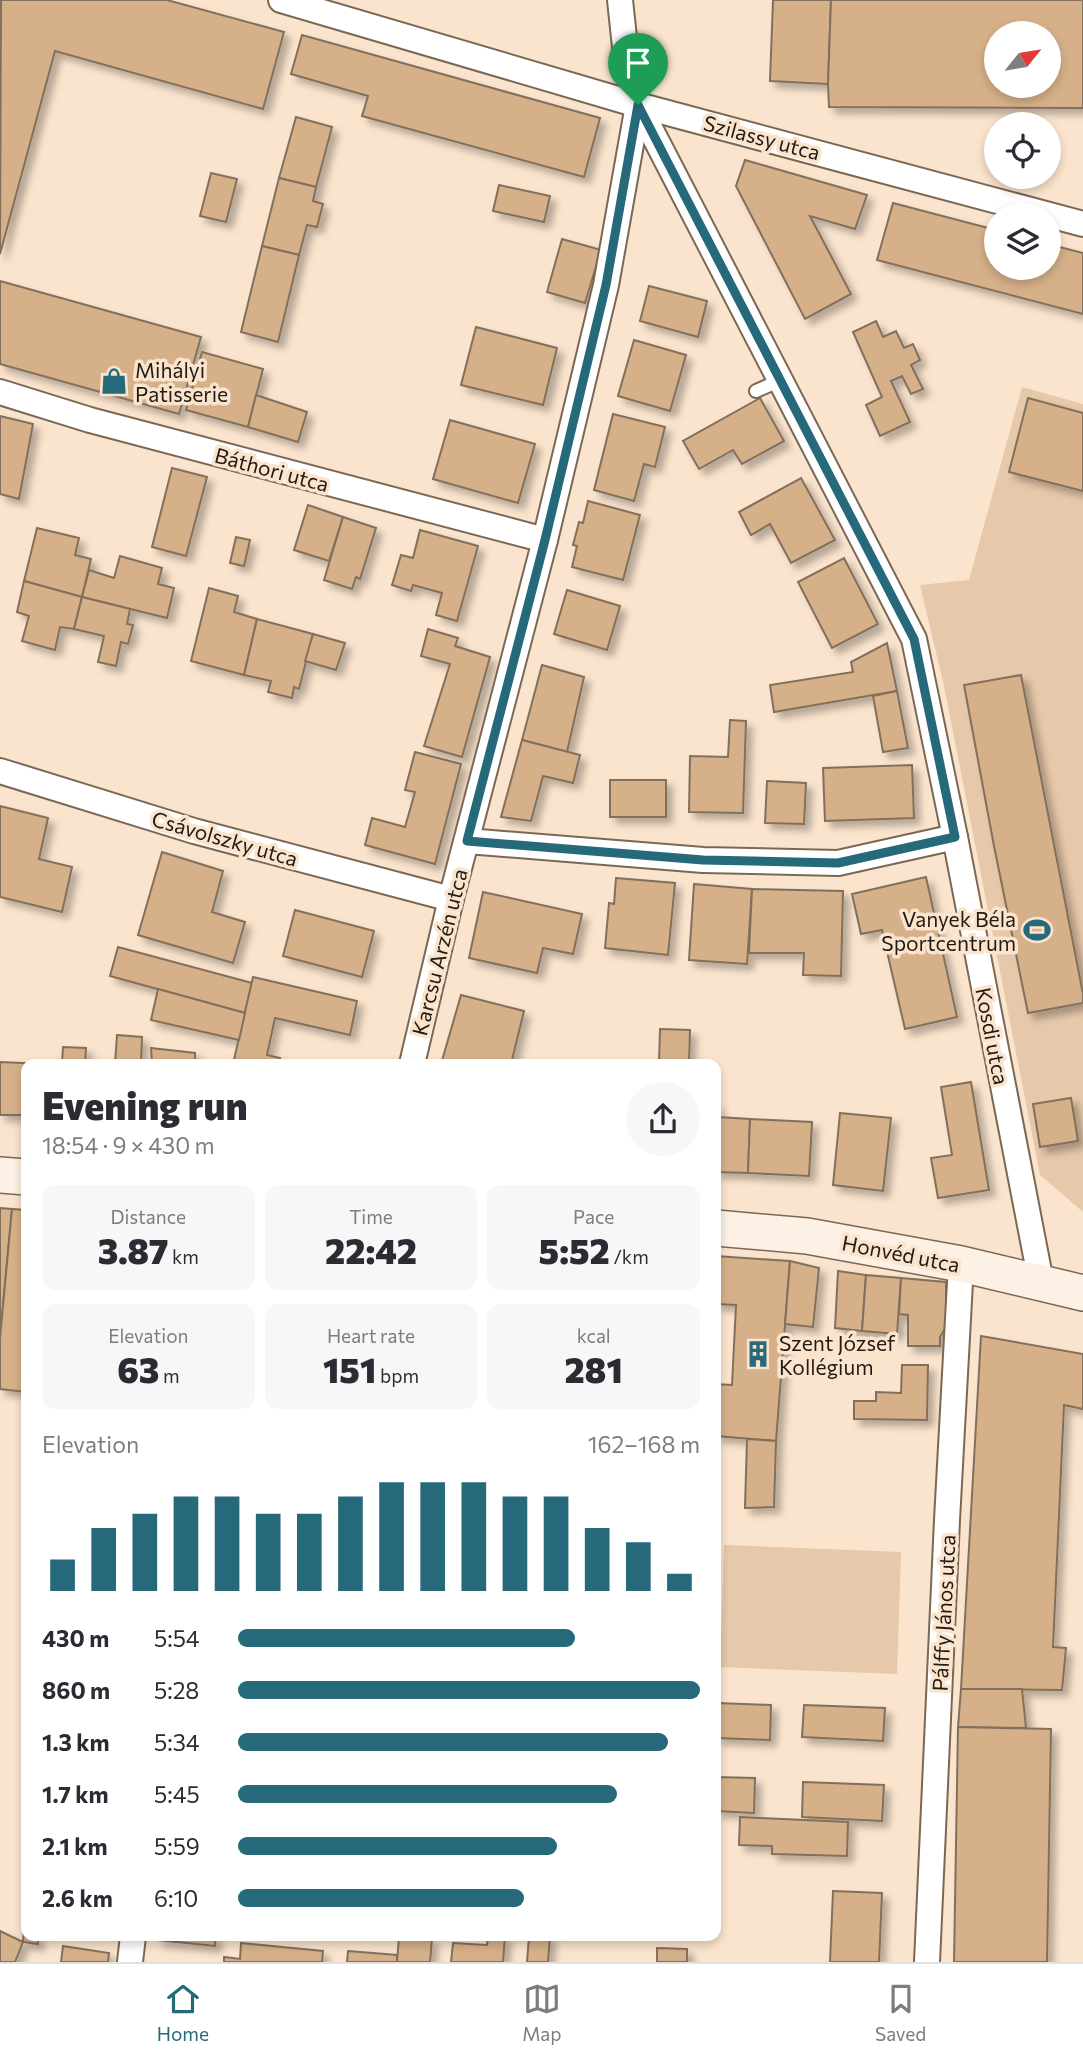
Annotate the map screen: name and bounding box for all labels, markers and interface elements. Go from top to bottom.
north arrow [984,21,1060,98]
map controls [984,21,1061,280]
pin [608,33,668,105]
icon: arrive [619,44,657,82]
street label: Szilassy utca [701,109,823,165]
button: locate [984,112,1061,189]
button: layers [984,203,1061,280]
place label: Mihályi Patisserie [135,357,228,406]
shop icon: Mihályi Patisserie [99,366,129,396]
street label: Báthori utca [212,442,332,496]
street label: Csávolszky utca [149,805,301,871]
street label: Karcsu Arzén utca [406,866,472,1038]
place label: Vanyek Béla Sportcentrum [881,906,1016,955]
sports icon: Vanyek Béla Sportcentrum [1022,915,1052,945]
street label: Kosdi utca [971,985,1015,1087]
text: Evening run [42,1081,248,1128]
button: share [626,1082,700,1156]
text: 18:54 · 9 × 430 m [42,1131,215,1159]
text: Distance [111,1205,186,1228]
text: Time [349,1205,393,1228]
text: Pace [573,1205,614,1228]
text: 3.87 [98,1228,168,1271]
text: 22:42 [325,1228,417,1271]
text: 5:52 [539,1228,610,1271]
street label: Honvéd utca [840,1229,962,1277]
text: km [168,1245,199,1268]
text: /km [610,1245,649,1268]
text: Elevation [108,1324,188,1347]
text: Heart rate [327,1324,415,1347]
text: kcal [577,1324,611,1347]
place label: Szent József Kollégium [779,1330,896,1379]
building icon: Szent József Kollégium [743,1339,773,1369]
text: 63 [117,1347,159,1390]
text: 151 [323,1347,376,1390]
text: 281 [565,1347,623,1390]
text: m [159,1364,180,1387]
text: bpm [376,1364,419,1387]
text: Elevation [42,1430,139,1458]
text: 162–168 m [588,1430,700,1458]
street label: Pálffy János utca [926,1534,960,1692]
text: 430 m [42,1624,109,1652]
text: 5:54 [154,1624,200,1652]
text: 860 m [42,1676,110,1704]
text: 5:28 [154,1676,199,1704]
text: 1.3 km [42,1728,110,1756]
text: 5:34 [154,1728,200,1756]
text: 1.7 km [42,1780,109,1808]
text: 5:45 [154,1780,200,1808]
text: 2.1 km [42,1832,108,1860]
text: 5:59 [154,1832,200,1860]
text: 2.6 km [42,1884,113,1912]
text: 6:10 [154,1884,198,1912]
tab: Home [157,1980,209,2045]
tab: Map [522,1980,562,2045]
tab: Saved [875,1980,926,2045]

